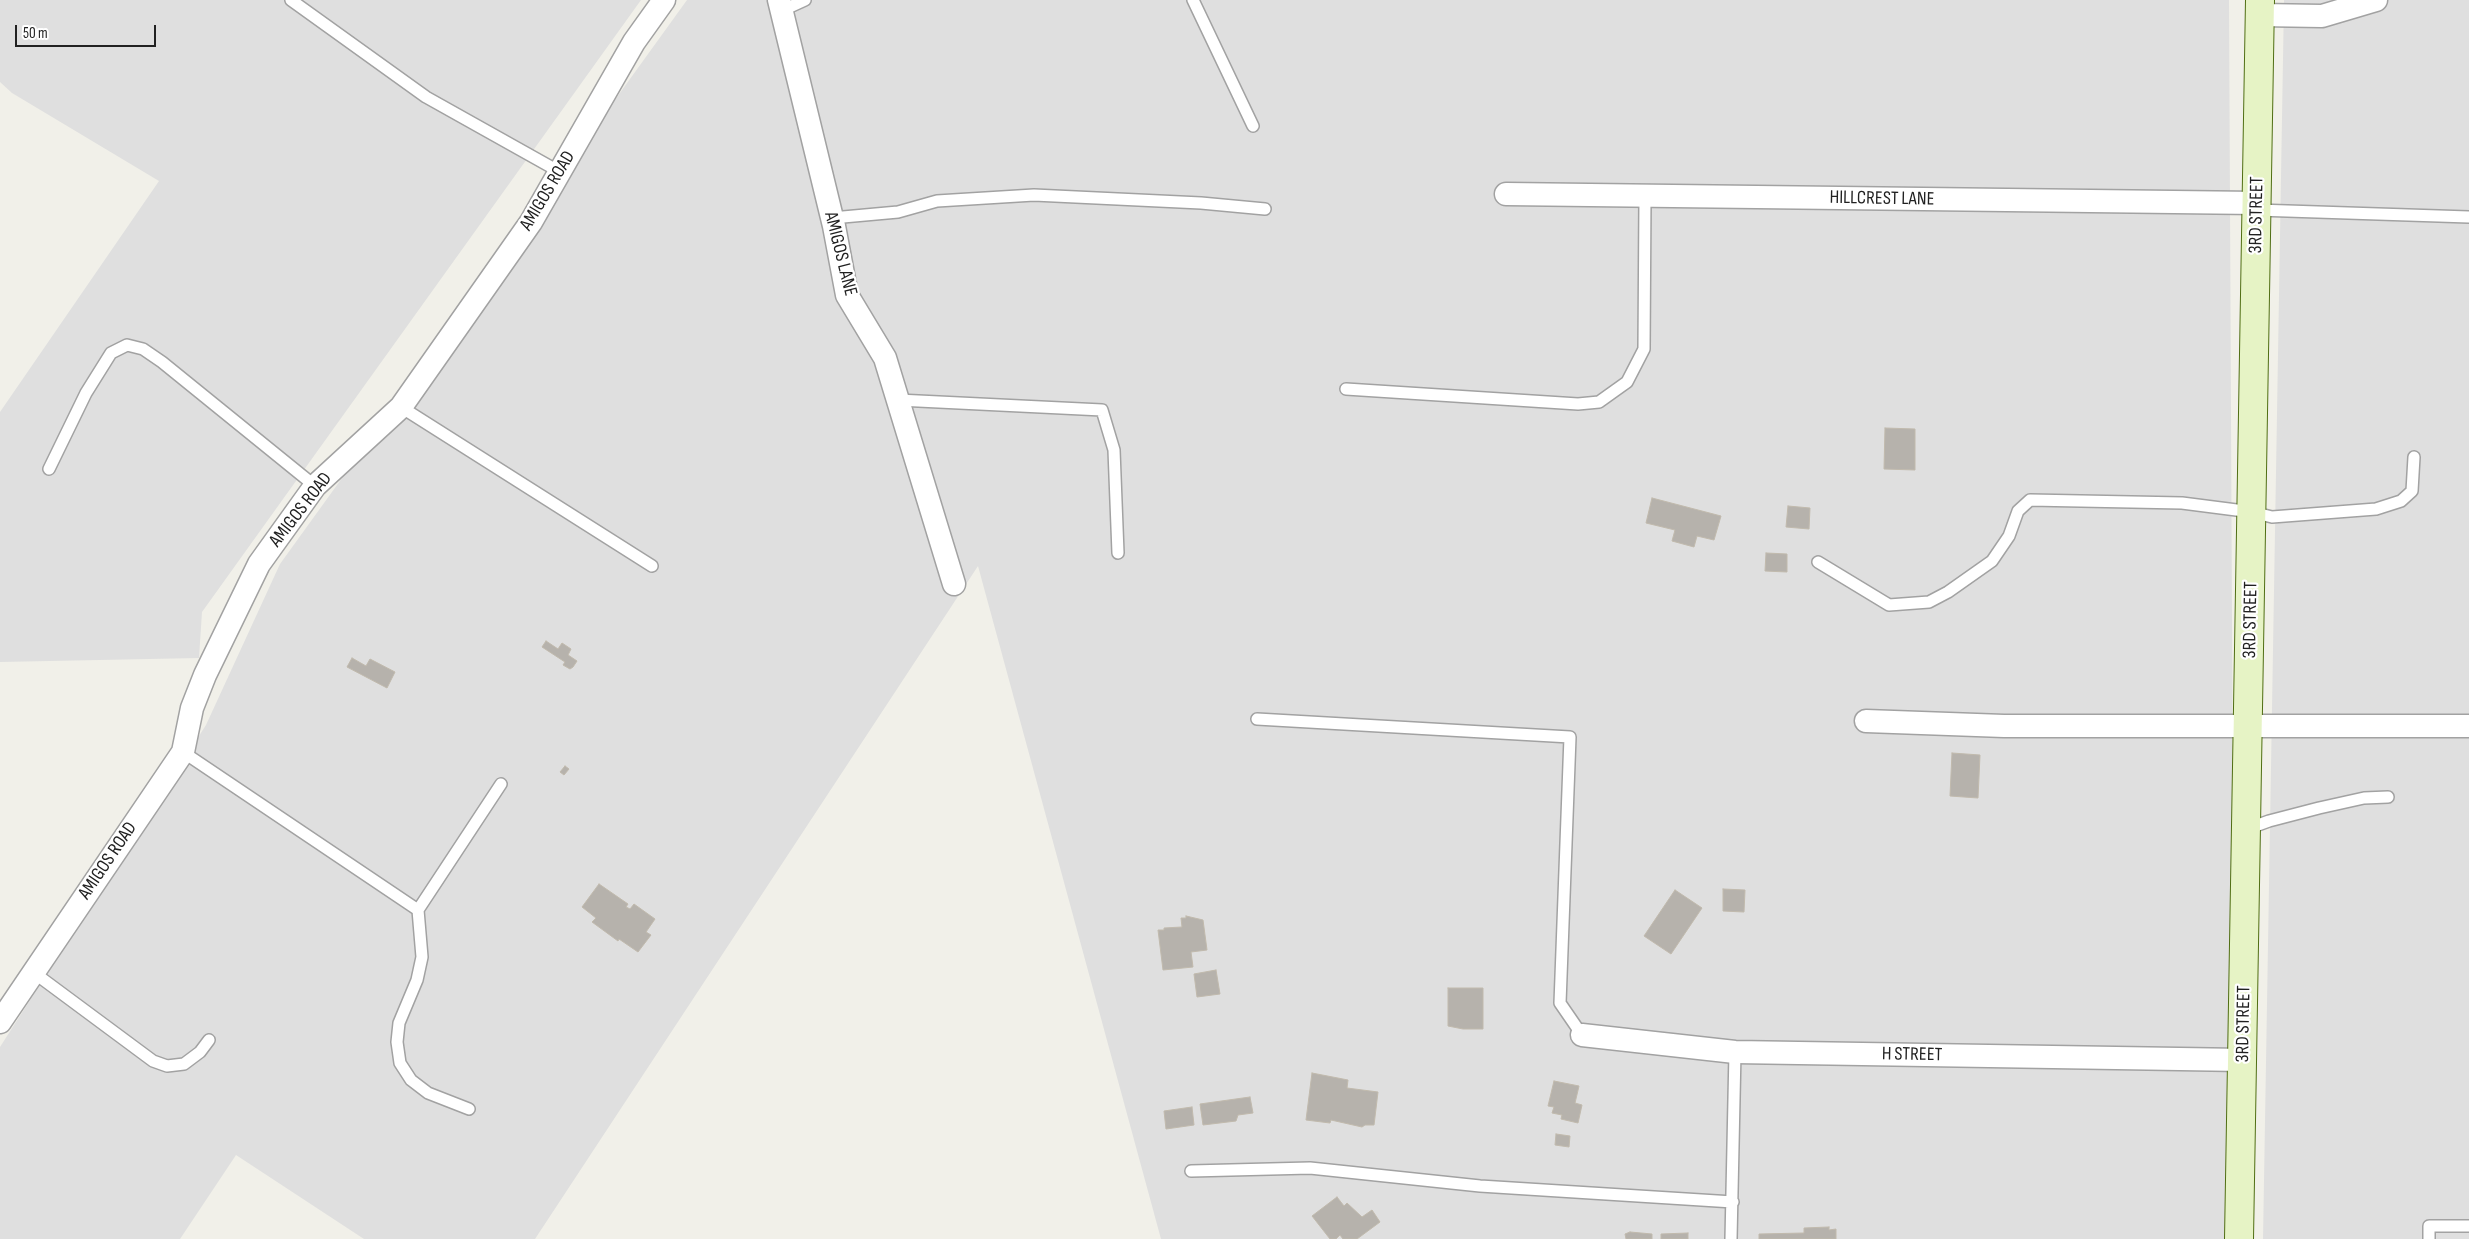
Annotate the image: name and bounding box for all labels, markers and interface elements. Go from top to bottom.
scale bar [18,15,159,47]
text: 50 m [23,24,48,43]
street label: AMIGOS ROAD [515,147,581,235]
street label: 3RD STREET [2245,176,2269,254]
street label: HILLCREST LANE [1829,187,1935,211]
street label: AMIGOS LANE [819,209,861,299]
street label: AMIGOS ROAD [265,468,337,552]
street label: 3RD STREET [2239,581,2263,659]
street label: AMIGOS ROAD [74,818,142,904]
street label: 3RD STREET [2232,985,2256,1063]
street label: H STREET [1882,1043,1942,1067]

